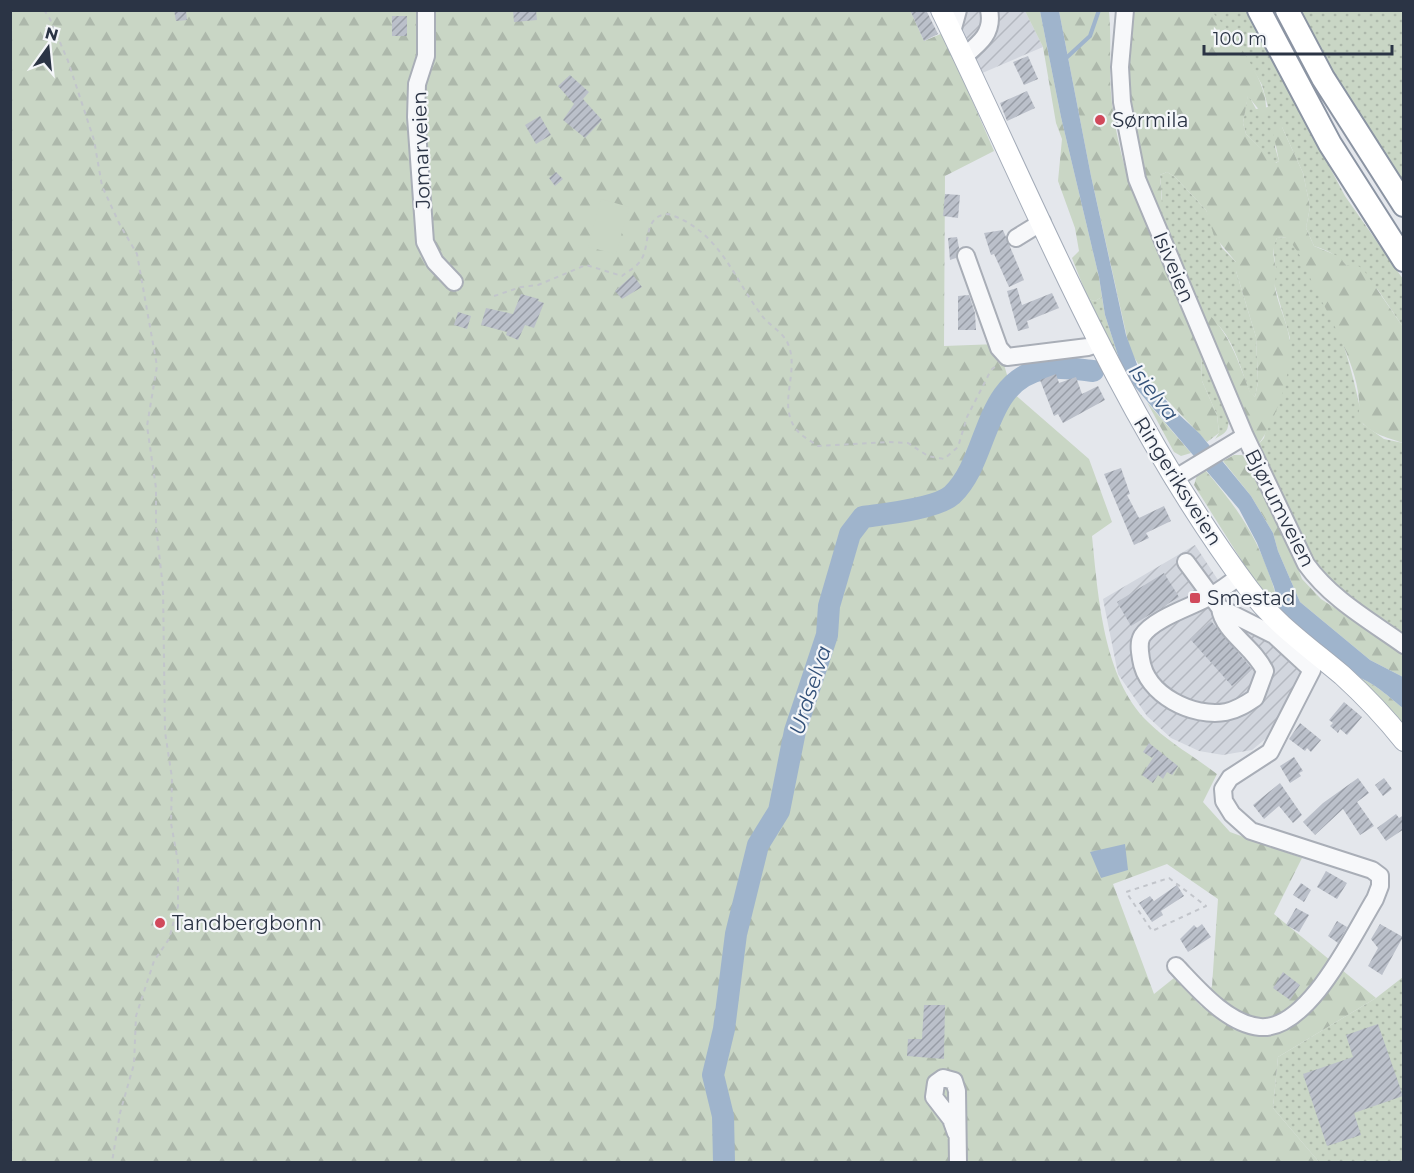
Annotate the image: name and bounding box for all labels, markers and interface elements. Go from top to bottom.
north arrow [18,18,78,78]
scale bar [1204,18,1392,56]
text: N [43,23,60,45]
text: 100 m [1213,28,1267,50]
street label: Jomarveien [407,91,435,210]
place label: Sørmila [1112,108,1189,132]
marker: Sørmila [1093,113,1107,127]
street label: Isiveien [1148,228,1200,306]
water label: Isielva [1124,358,1184,426]
street label: Ringeriksveien [1129,412,1227,550]
street label: Bjørumveien [1240,445,1320,571]
place label: Smestad [1207,586,1295,610]
marker: Smestad [1188,591,1202,605]
water label: Urdselva [784,642,836,738]
place label: Tandbergbonn [172,911,322,935]
marker: Tandbergbonn [153,916,167,930]

